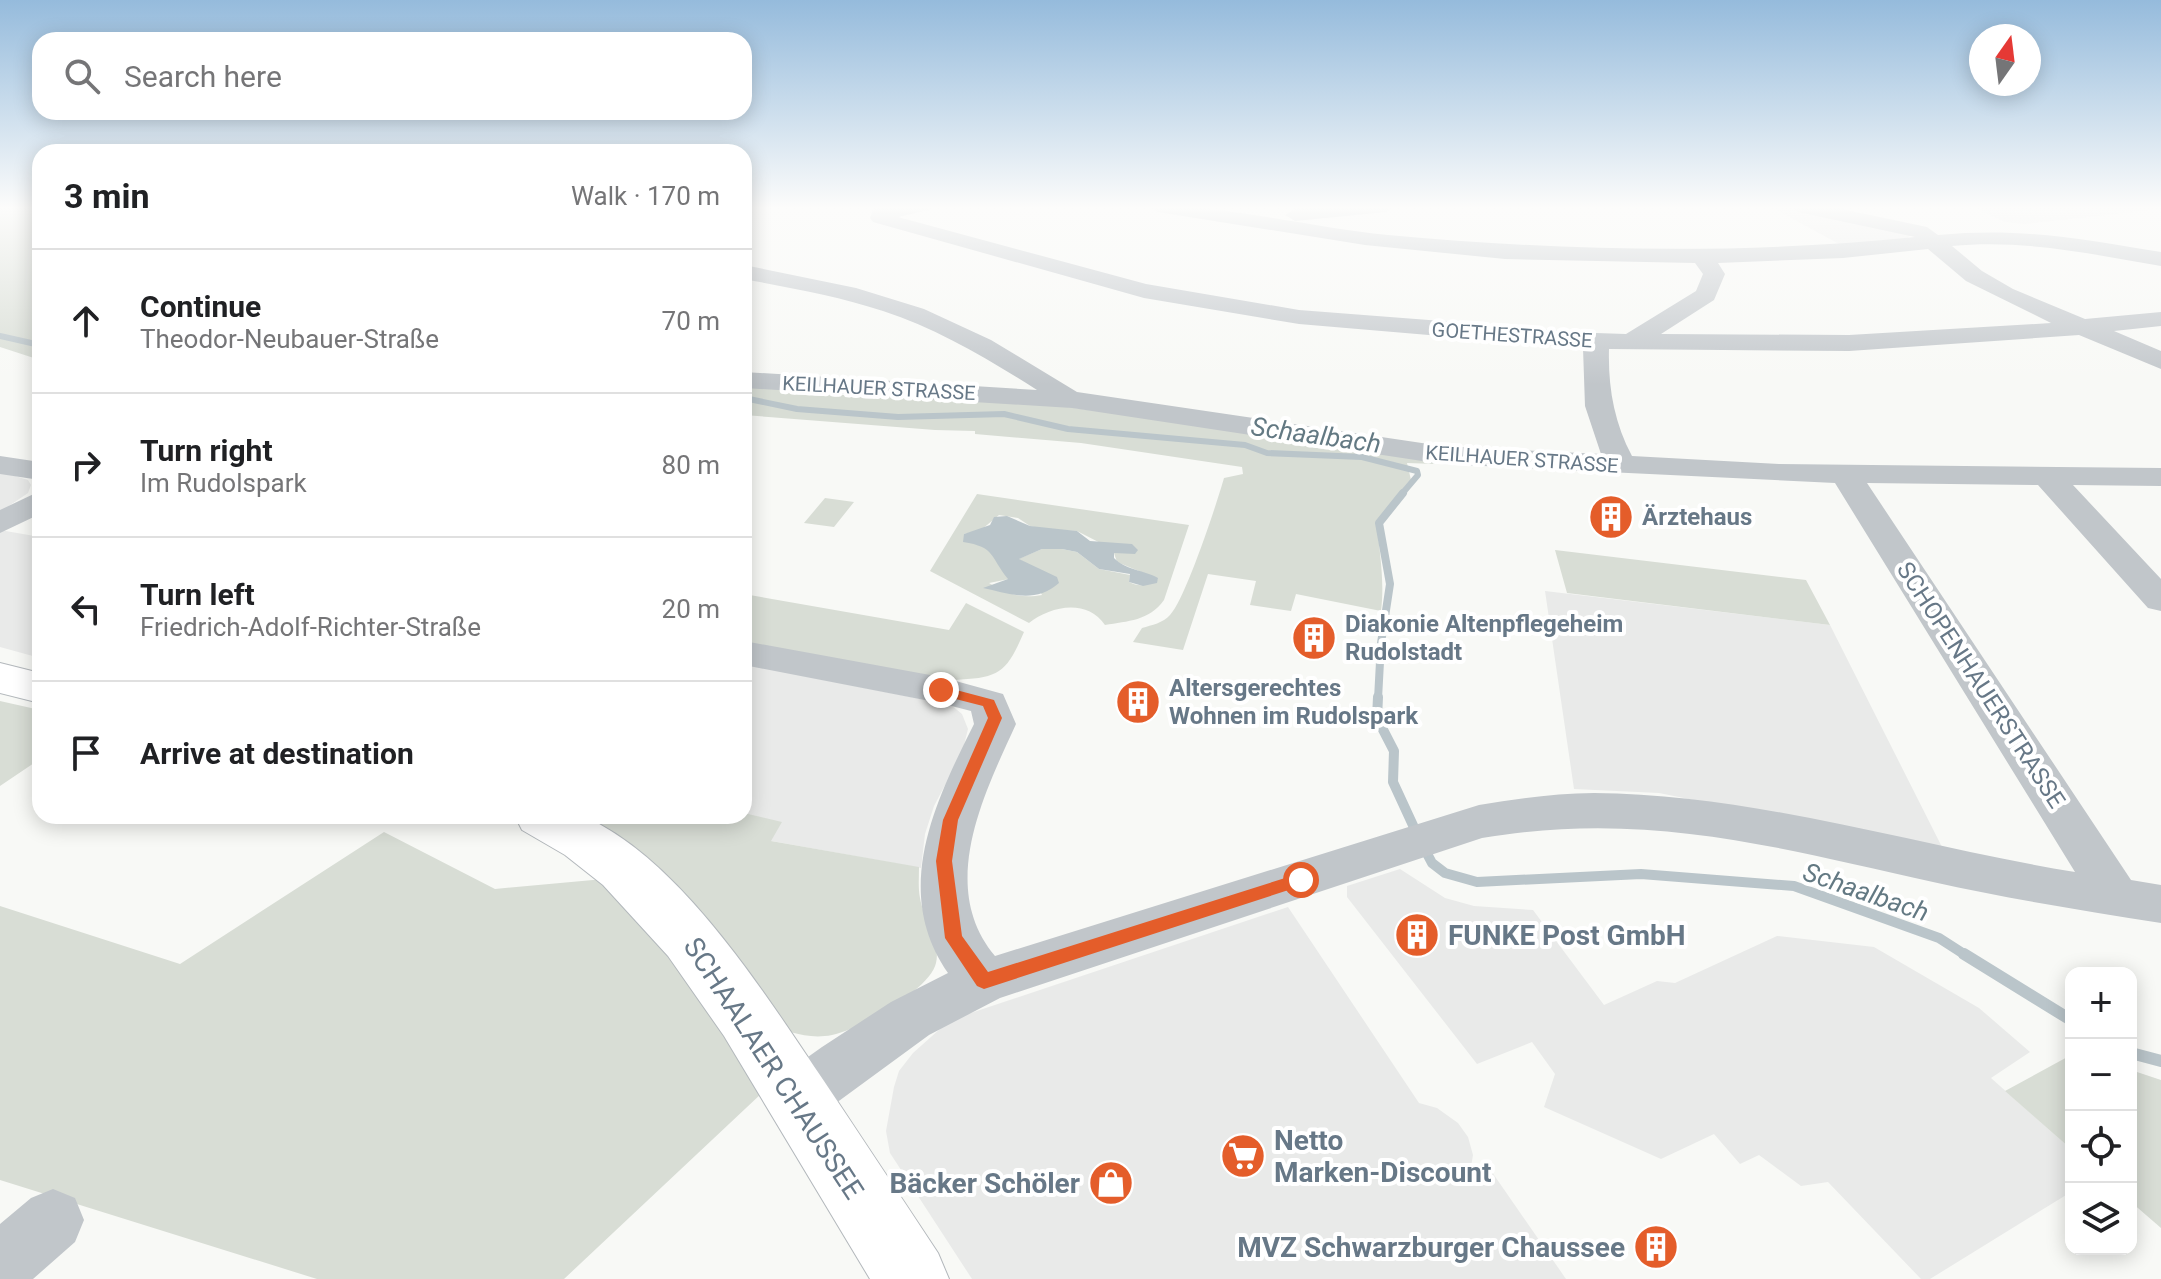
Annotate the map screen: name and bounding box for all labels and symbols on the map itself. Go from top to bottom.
north arrow [1969,24,2041,96]
street label: GOETHESTRASSE [1431,317,1593,353]
street label: KEILHAUER STRASSE [782,371,976,405]
water label: Schaalbach [1249,411,1383,459]
street label: KEILHAUER STRASSE [1425,440,1619,478]
building icon: Ärztehaus [1587,493,1635,541]
place label: Ärztehaus [1642,503,1752,531]
street label: SCHOPENHAUERSTRASSE [1891,557,2071,813]
place label: Diakonie Altenpflegeheim Rudolstadt [1345,610,1623,666]
building icon: Diakonie Altenpflegeheim Rudolstadt [1290,614,1338,662]
route end [923,672,959,708]
place label: Altersgerechtes Wohnen im Rudolspark [1169,674,1419,730]
building icon: Altersgerechtes Wohnen im Rudolspark [1114,678,1162,726]
water label: Schaalbach [1799,857,1933,927]
route start [1283,862,1319,898]
building icon: FUNKE Post GmbH [1393,911,1441,959]
place label: FUNKE Post GmbH [1448,919,1685,952]
street label: SCHAALAER CHAUSSEE [677,931,870,1205]
place label: Netto Marken-Discount [1274,1124,1492,1189]
supermarket icon: Netto Marken-Discount [1219,1132,1267,1180]
shop icon: Bäcker Schöler [1087,1159,1135,1207]
place label: Bäcker Schöler [889,1167,1080,1200]
building icon: MVZ Schwarzburger Chaussee [1632,1223,1680,1271]
place label: MVZ Schwarzburger Chaussee [1237,1231,1625,1264]

